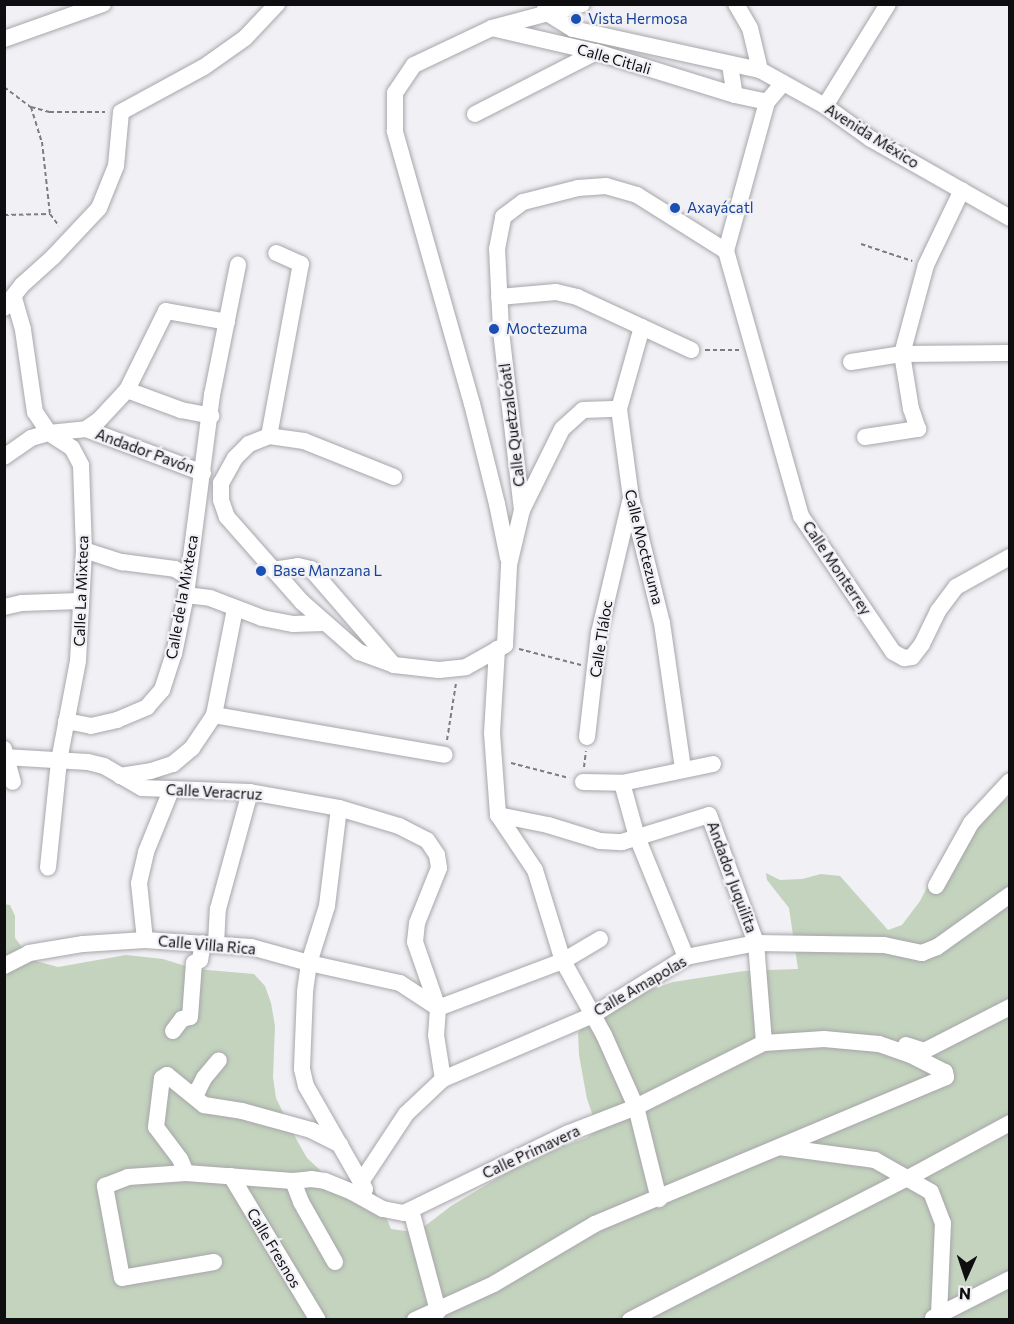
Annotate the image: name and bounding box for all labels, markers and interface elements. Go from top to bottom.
place label: Vista Hermosa [588,10,688,28]
marker: Vista Hermosa [569,12,583,26]
street label: Calle Citlali [575,40,653,78]
street label: Avenida México [822,100,922,172]
place label: Axayácatl [687,199,754,217]
marker: Axayácatl [668,201,682,215]
place label: Moctezuma [506,320,587,338]
marker: Moctezuma [487,322,501,336]
street label: Calle Quetzalcóatl [495,362,529,488]
street label: Andador Pavón [93,425,197,477]
street label: Calle Moctezuma [621,488,667,606]
street label: Calle Monterrey [799,518,875,618]
street label: Calle de la Mixteca [162,533,202,661]
street label: Calle La Mixteca [70,535,92,647]
place label: Base Manzana L [273,562,382,580]
marker: Base Manzana L [254,564,268,578]
street label: Calle Tláloc [586,599,616,679]
street label: Calle Veracruz [165,780,263,804]
street label: Andador Juquilita [703,819,761,935]
street label: Calle Villa Rica [157,932,257,958]
street label: Calle Amapolas [590,952,690,1020]
street label: Calle Primavera [479,1122,583,1182]
street label: Calle Fresnos [243,1205,305,1291]
north arrow [936,1246,996,1306]
text: N [959,1285,972,1304]

